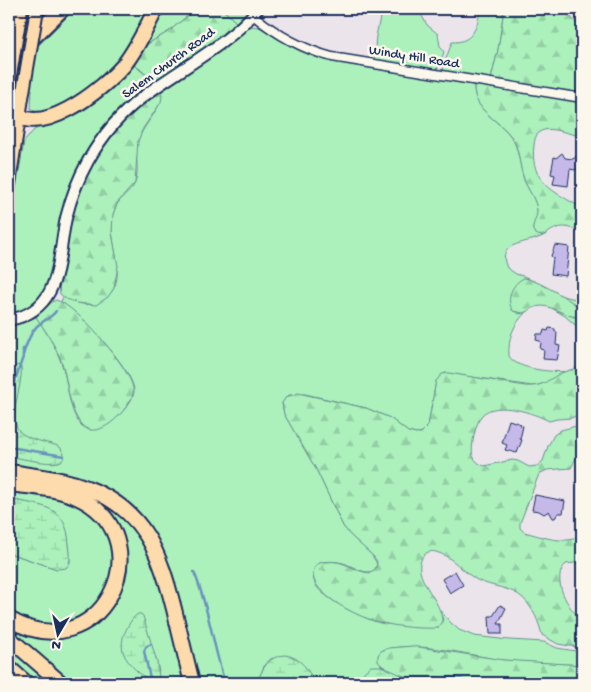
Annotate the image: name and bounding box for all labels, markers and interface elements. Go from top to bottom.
street label: Salem Church Road [119,24,220,103]
street label: Windy Hill Road [368,42,462,74]
north arrow [32,610,82,660]
text: N [51,635,62,653]

